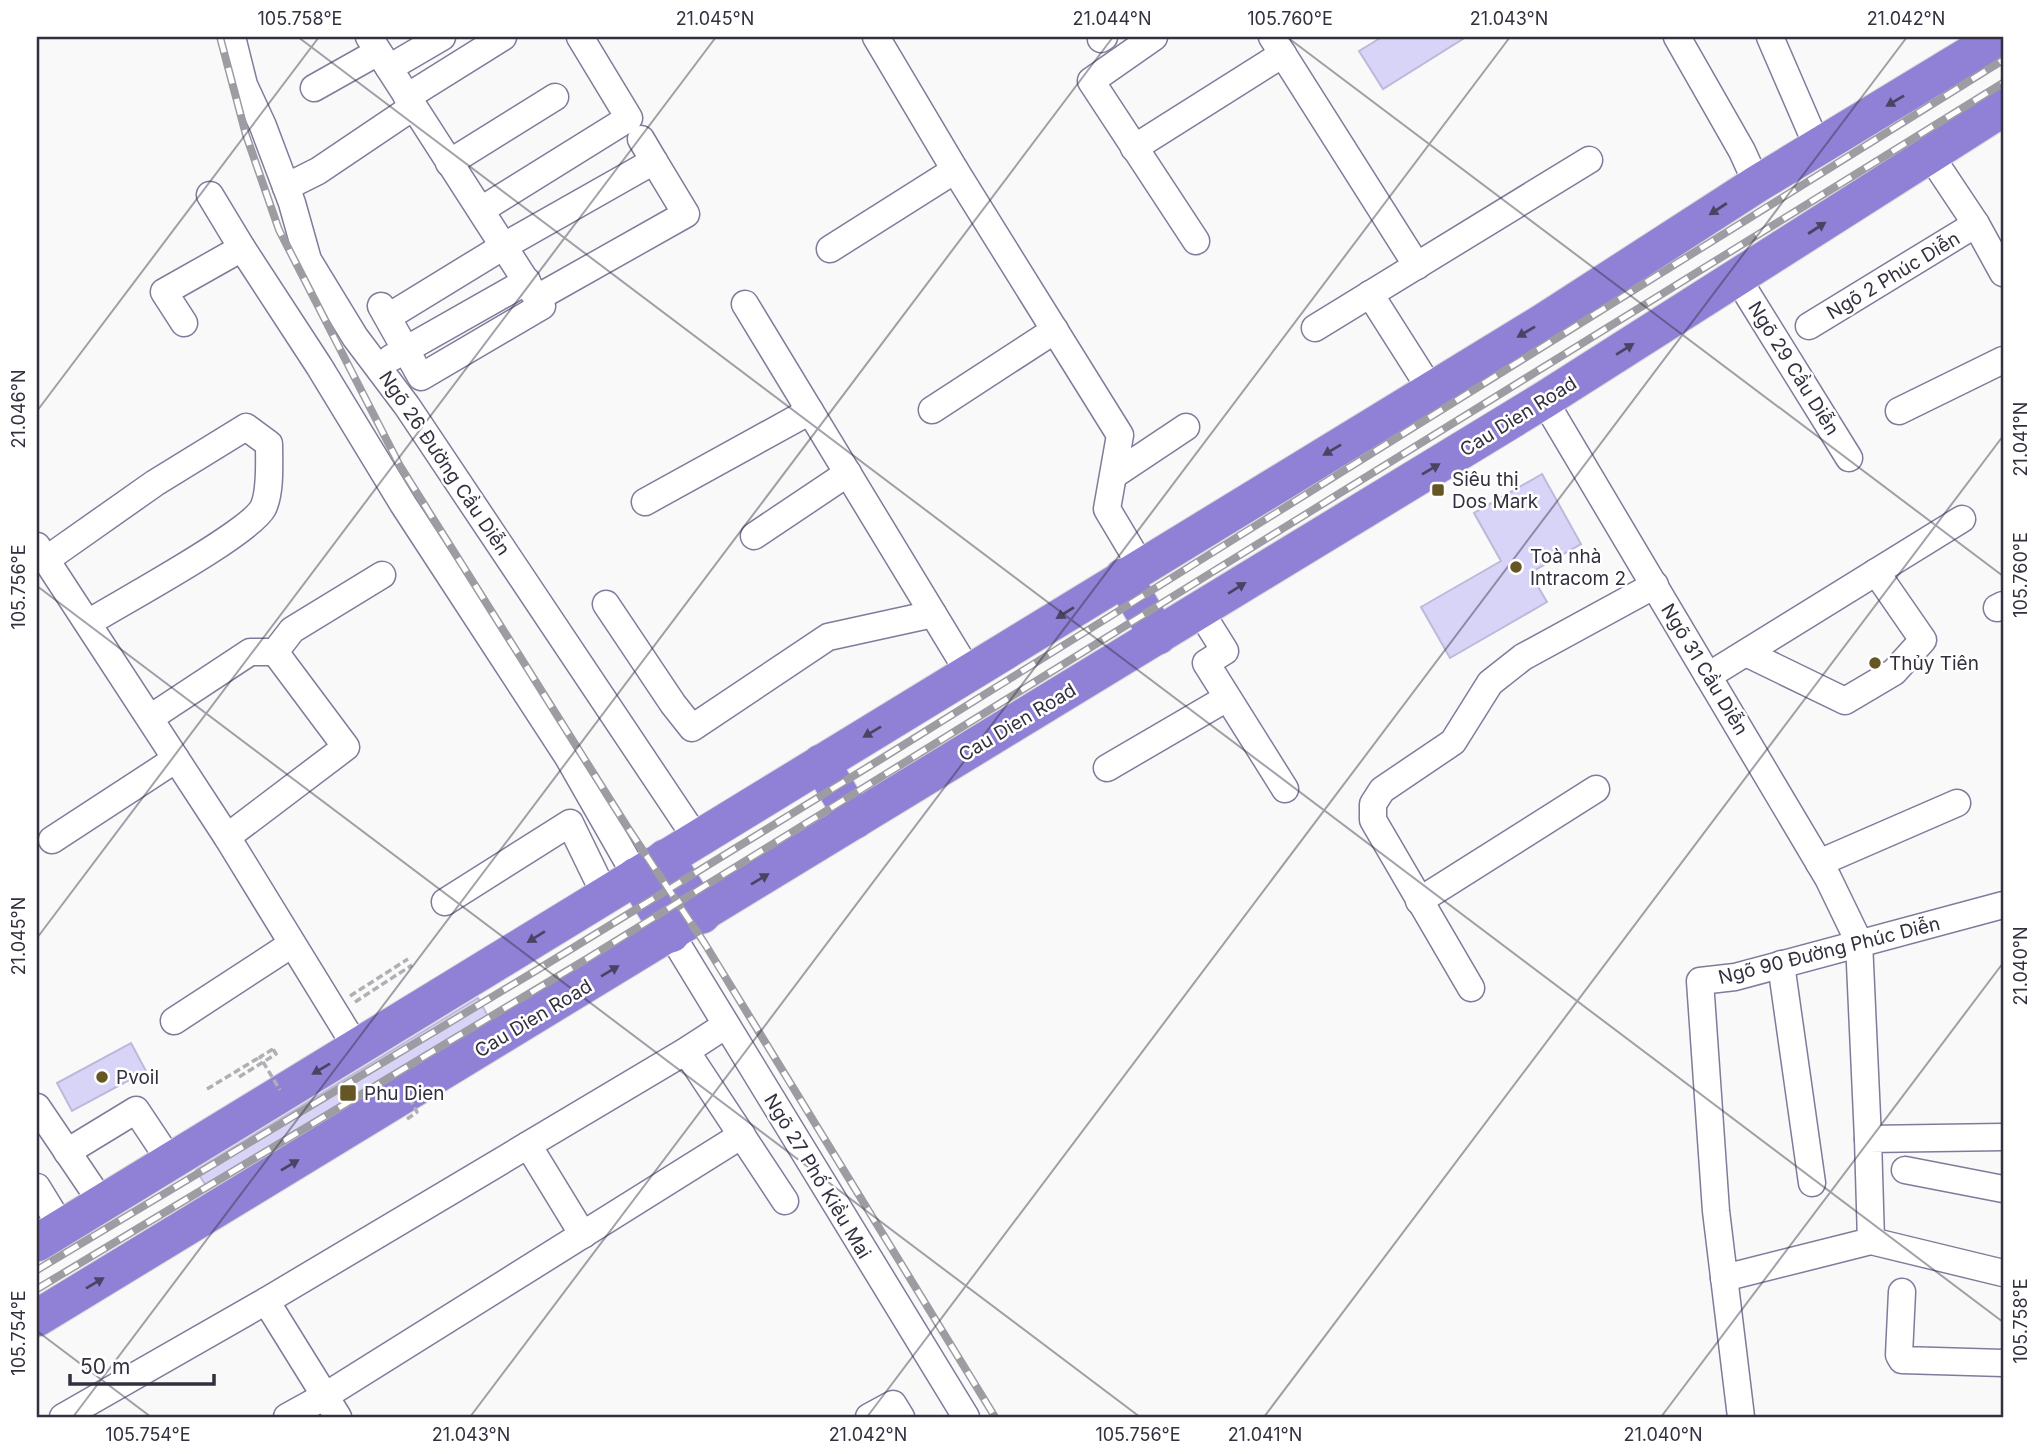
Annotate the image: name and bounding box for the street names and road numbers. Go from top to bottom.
street label: Ngõ 2 Phúc Diễn [1823,227,1964,324]
street label: Ngõ 29 Cầu Diễn [1743,297,1844,439]
street label: Ngõ 26 Đường Cầu Diễn [374,367,515,560]
street label: Cau Dien Road [1456,371,1581,461]
street label: Ngõ 31 Cầu Diễn [1656,599,1753,739]
street label: Cau Dien Road [954,678,1080,767]
street label: Ngõ 90 Đường Phúc Diễn [1716,912,1942,989]
street label: Cau Dien Road [470,974,596,1063]
street label: Ngõ 27 Phố Kiều Mai [759,1090,876,1263]

